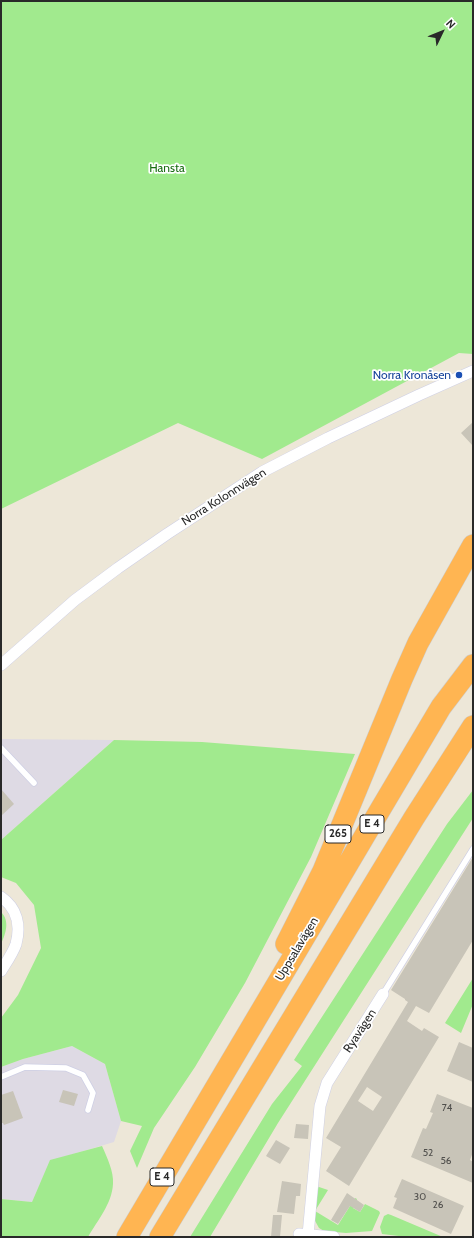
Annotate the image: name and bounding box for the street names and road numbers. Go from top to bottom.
street label: Norra Kolonnvägen [179,465,269,529]
road number: E 4 [360,815,384,833]
road number: 265 [325,825,351,843]
street label: Uppsalavägen [272,915,322,983]
street label: Ryavägen [341,1006,379,1056]
road number: E 4 [150,1168,174,1186]

